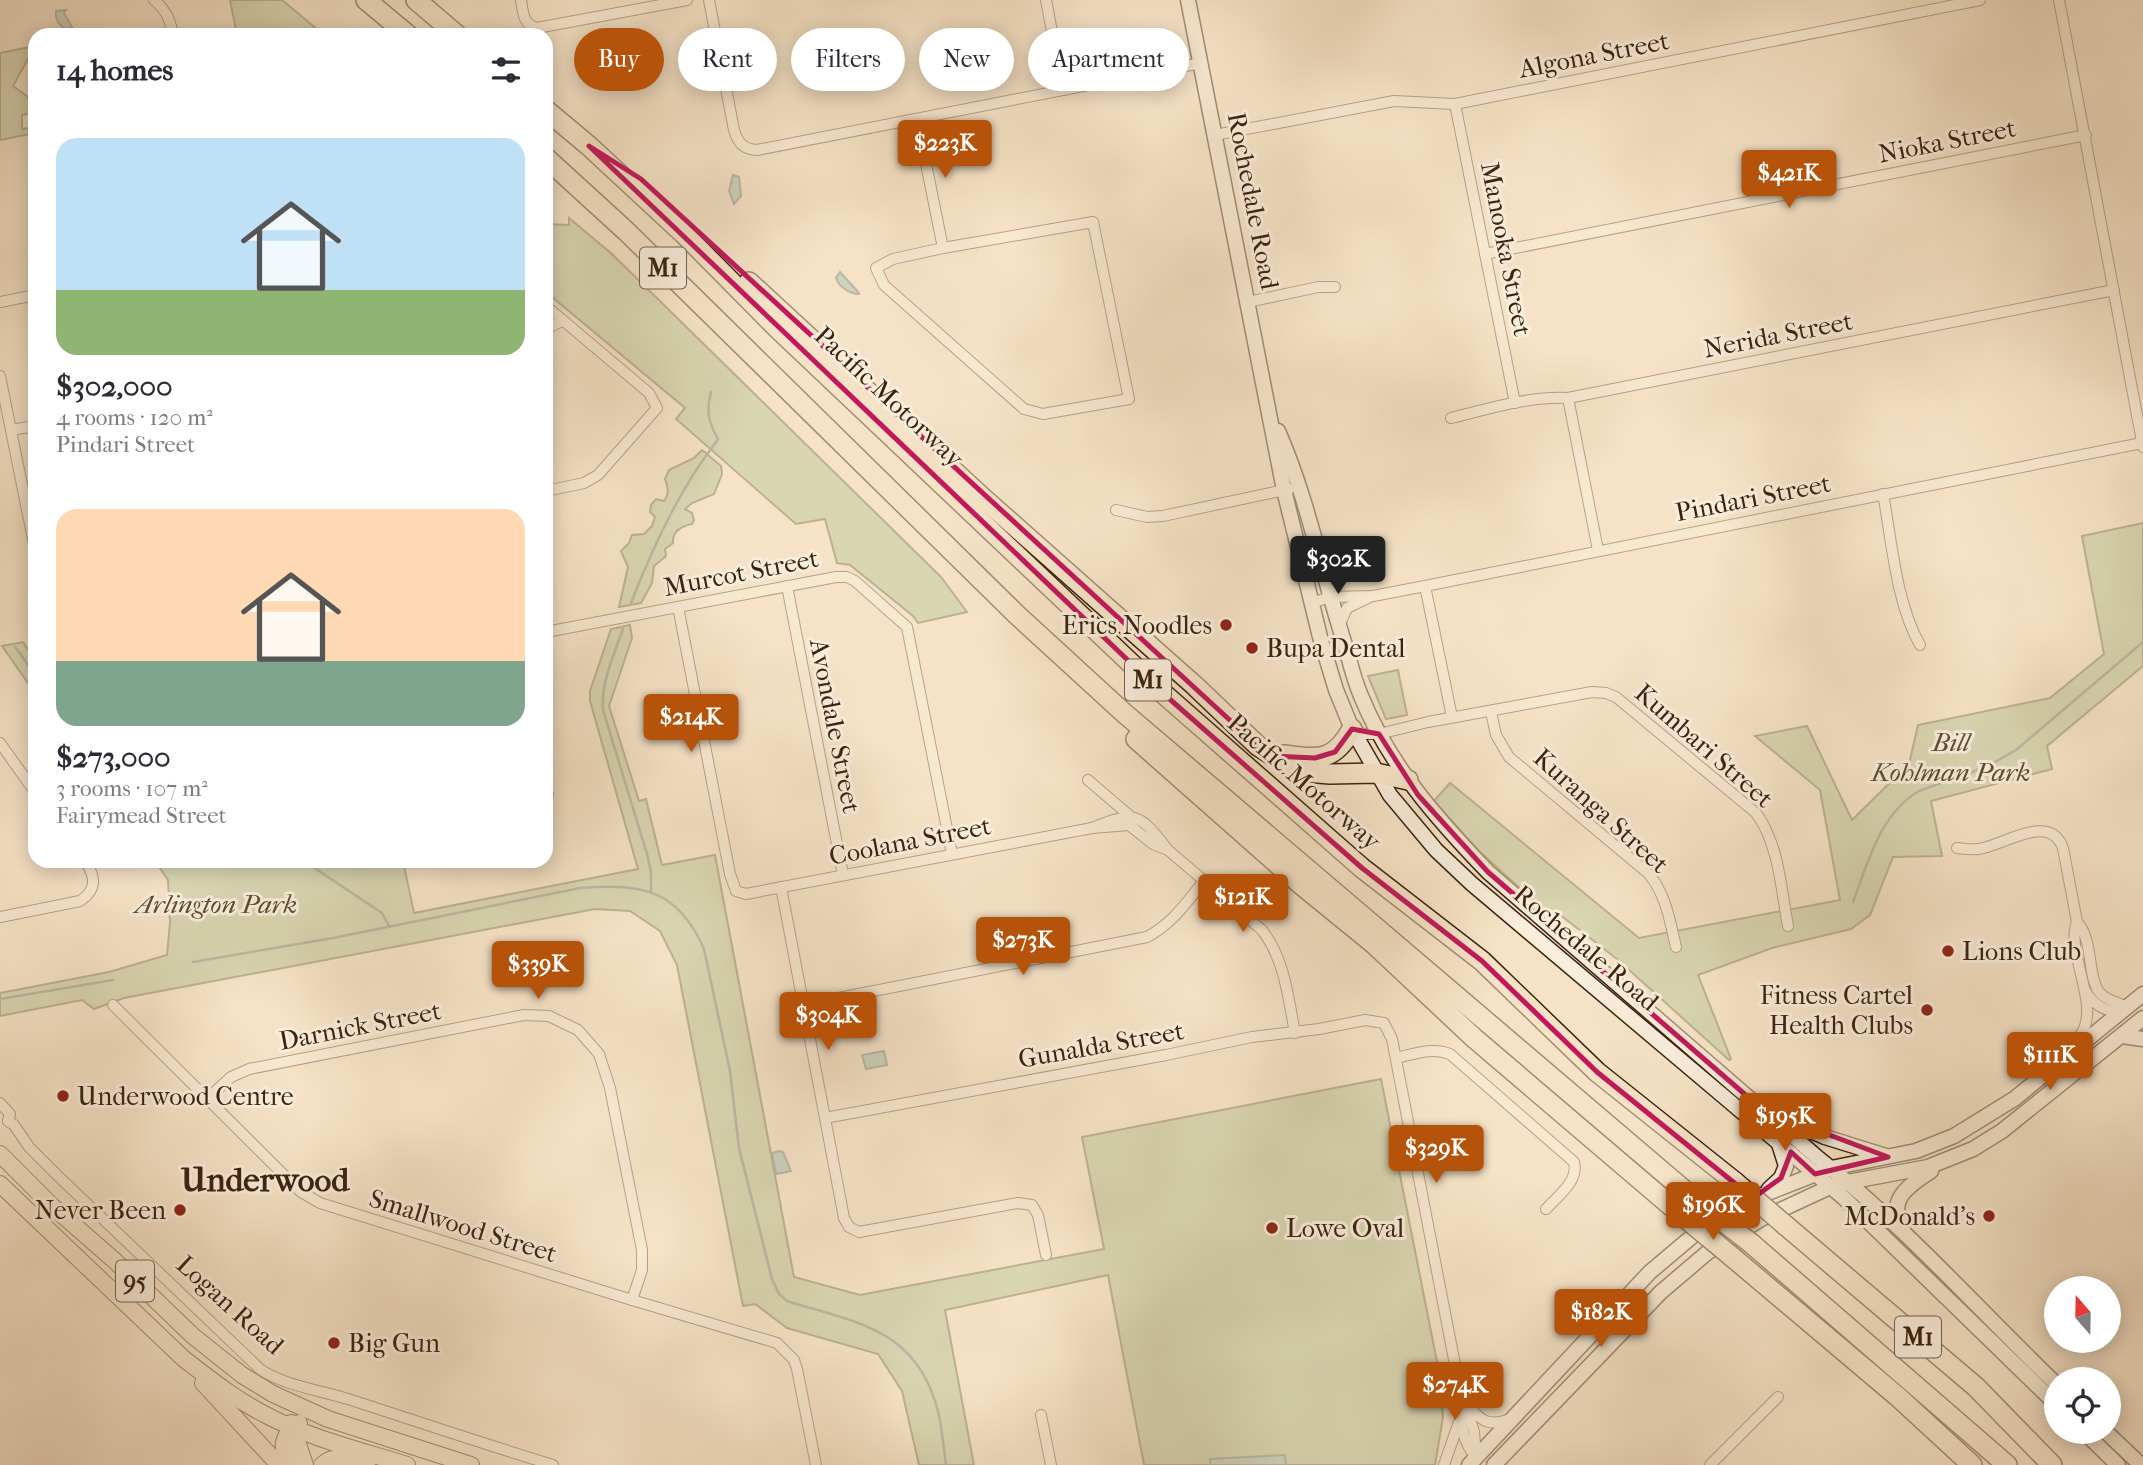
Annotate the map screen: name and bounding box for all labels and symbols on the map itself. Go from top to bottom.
street label: Algona Street [1515,25,1672,85]
street label: Rochedale Road [1221,110,1286,293]
street label: Nioka Street [1876,112,2019,170]
pin: $223K [896,120,994,180]
pin: $421K [1740,150,1838,210]
street label: Manooka Street [1474,159,1538,339]
road number: M1 [640,247,686,288]
street label: Nerida Street [1701,305,1856,365]
street label: Pacific Motorway [808,320,971,475]
street label: Pindari Street [1673,468,1834,528]
pin: $302K [1289,536,1387,596]
street label: Murcot Street [661,543,822,603]
place label: Erics Noodles [1062,610,1212,641]
marker: Erics Noodles [1218,617,1234,633]
place label: Bupa Dental [1266,633,1405,664]
street label: Avondale Street [803,635,867,817]
marker: Bupa Dental [1244,640,1260,656]
road number: M1 [1125,660,1171,700]
street label: Kumbari Street [1628,678,1780,815]
pin: $214K [642,694,740,754]
street label: Pacific Motorway [1221,707,1388,858]
park label: Bill Kohlman Park [1870,727,2031,788]
street label: Kuranga Street [1527,742,1676,880]
street label: Coolana Street [826,810,994,872]
pin: $121K [1194,874,1292,934]
street label: Rochedale Road [1507,878,1666,1018]
park label: Arlington Park [132,889,297,920]
pin: $273K [974,918,1072,977]
place label: Lions Club [1962,936,2081,967]
pin: $339K [489,942,587,1001]
marker: Lions Club [1940,943,1956,959]
place label: Fitness Cartel Health Clubs [1760,980,1913,1041]
pin: $304K [779,992,877,1052]
street label: Darnick Street [276,995,444,1057]
marker: Fitness Cartel Health Clubs [1919,1002,1935,1018]
street label: Gunalda Street [1016,1015,1187,1075]
pin: $111K [2001,1032,2099,1092]
place label: Underwood Centre [77,1081,294,1112]
marker: Underwood Centre [55,1088,71,1104]
pin: $195K [1736,1094,1834,1153]
pin: $329K [1387,1126,1485,1185]
district label: Underwood [181,1161,350,1200]
pin: $196K [1664,1182,1762,1242]
street label: Smallwood Street [365,1183,561,1270]
place label: Never Been [34,1195,166,1226]
place label: McDonald's [1844,1201,1975,1232]
marker: Never Been [172,1202,188,1218]
marker: McDonald's [1981,1208,1997,1224]
place label: Lowe Oval [1286,1213,1404,1244]
marker: Lowe Oval [1264,1220,1280,1236]
street label: Logan Road [170,1249,291,1362]
road number: 95 [116,1260,154,1302]
north arrow [2044,1276,2121,1353]
pin: $182K [1552,1290,1650,1349]
road number: M1 [1895,1316,1941,1358]
place label: Big Gun [348,1328,440,1359]
marker: Big Gun [326,1335,342,1351]
pin: $274K [1406,1362,1504,1422]

